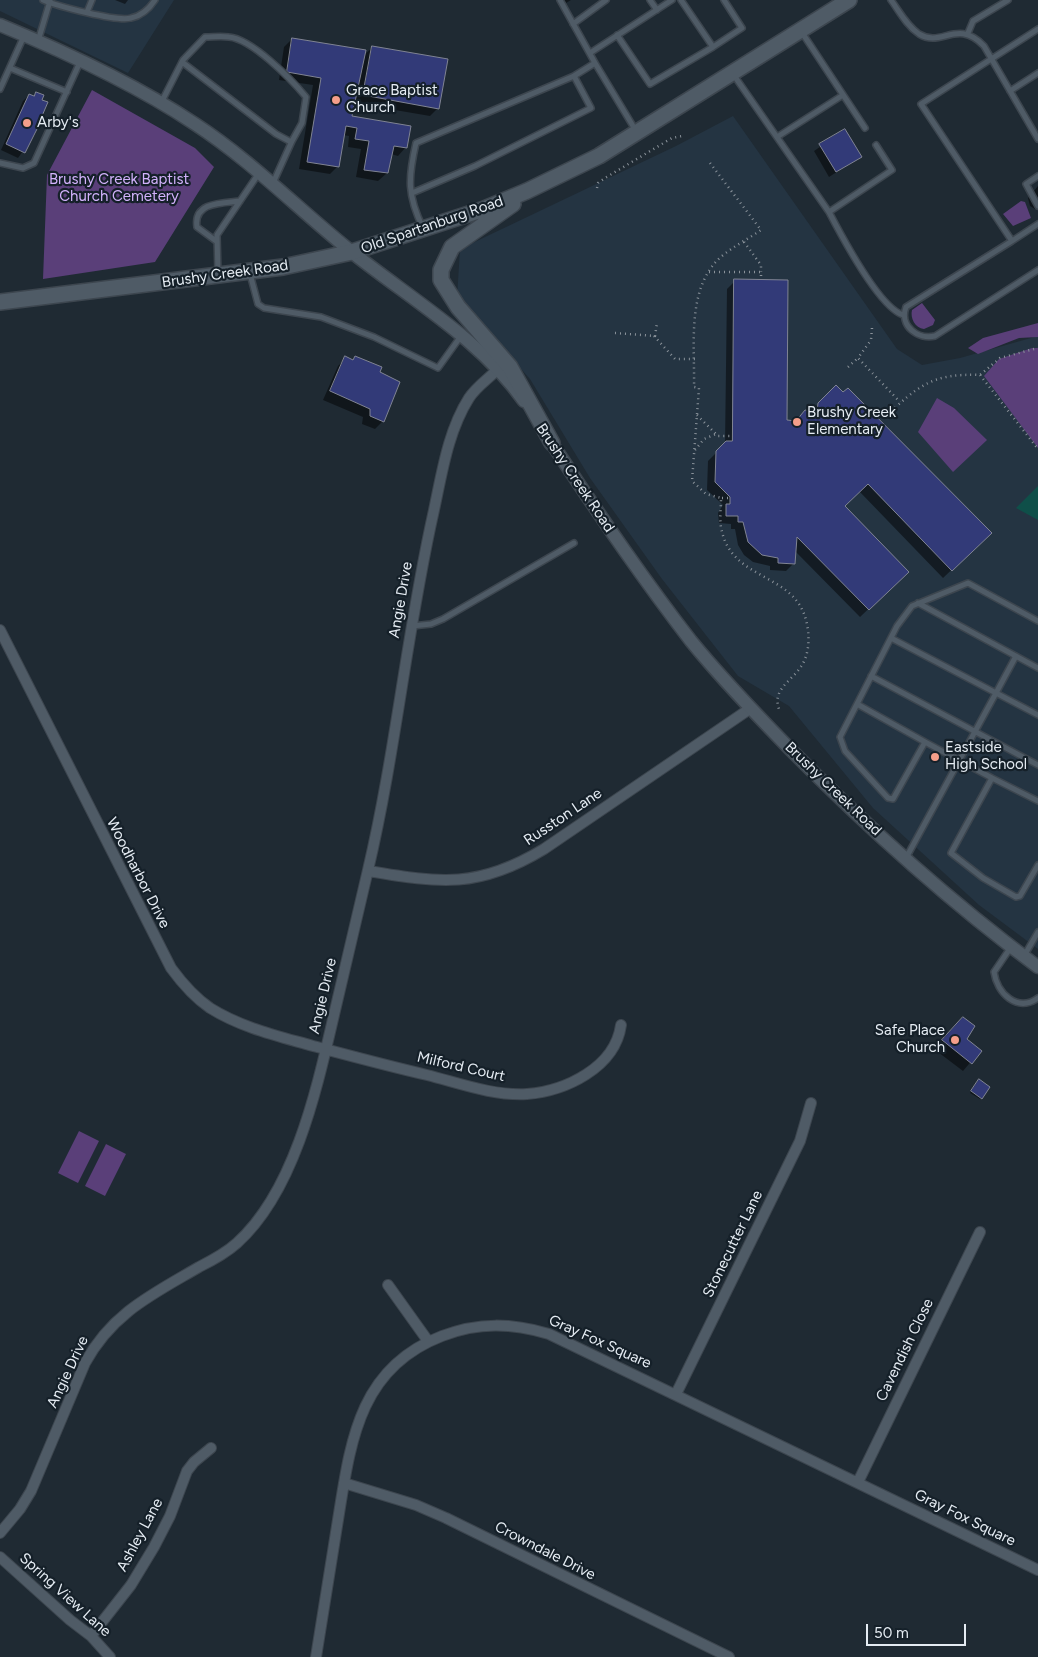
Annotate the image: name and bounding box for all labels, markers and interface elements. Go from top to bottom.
place label: Grace Baptist Church [346,82,438,117]
marker: Grace Baptist Church [330,94,342,106]
place label: Arby's [37,114,79,132]
marker: Arby's [21,117,33,129]
park label: Brushy Creek Baptist Church Cemetery [49,171,189,206]
street label: Old Spartanburg Road [359,192,505,258]
street label: Brushy Creek Road [161,256,289,292]
place label: Brushy Creek Elementary [807,404,896,439]
marker: Brushy Creek Elementary [791,416,803,428]
street label: Brushy Creek Road [532,420,618,536]
street label: Angie Drive [385,560,417,640]
street label: Brushy Creek Road [781,738,885,840]
place label: Eastside High School [945,739,1027,774]
marker: Eastside High School [929,751,941,763]
street label: Russton Lane [521,784,605,850]
street label: Woodharbor Drive [102,815,174,931]
street label: Angie Drive [306,956,340,1036]
place label: Safe Place Church [875,1022,945,1057]
marker: Safe Place Church [949,1034,961,1046]
street label: Milford Court [415,1048,507,1086]
street label: Stonecutter Lane [699,1188,767,1300]
street label: Cavendish Close [872,1296,938,1404]
street label: Gray Fox Square [546,1311,654,1373]
street label: Angie Drive [43,1333,93,1411]
street label: Gray Fox Square [911,1486,1019,1550]
street label: Ashley Lane [113,1495,167,1575]
street label: Crowndale Drive [492,1518,598,1584]
street label: Spring View Lane [16,1549,114,1641]
scale bar [868,1614,968,1646]
text: 50 m [874,1624,909,1642]

